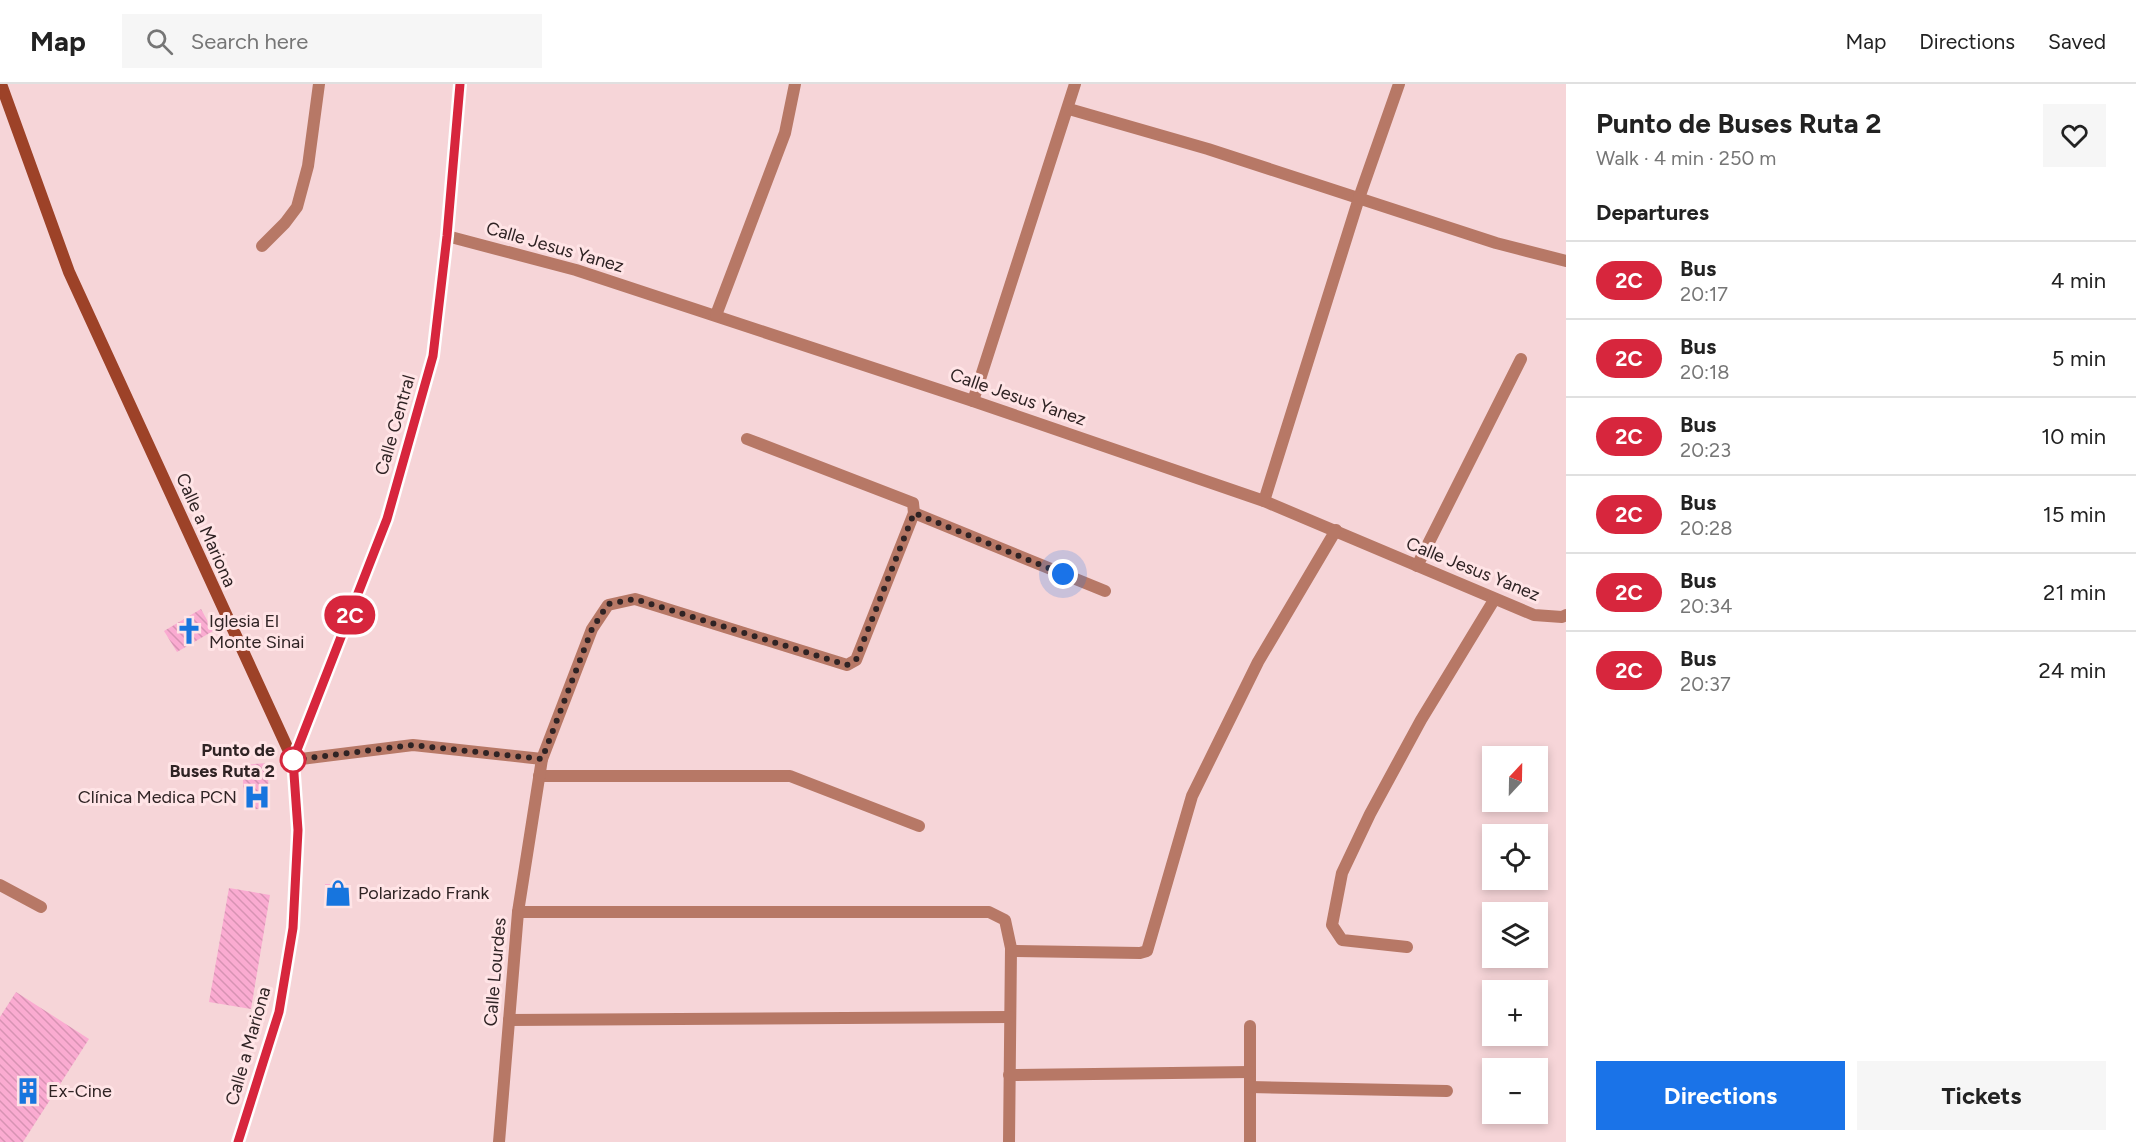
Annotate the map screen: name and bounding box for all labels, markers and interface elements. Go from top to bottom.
search box [122,14,542,68]
text: Map [30,24,86,58]
icon: search [143,25,176,58]
text: Search here [191,28,308,55]
text: Map [1845,29,1886,54]
text: Directions [1919,29,2015,54]
text: Saved [2048,29,2106,54]
button: heart [2043,104,2106,167]
text: Punto de Buses Ruta 2 [1596,106,1882,140]
text: Walk · 4 min · 250 m [1596,146,1776,170]
text: Departures [1596,199,1709,226]
street label: Calle Jesus Yanez [484,217,627,277]
text: Bus [1680,255,1716,282]
text: 4 min [2051,267,2106,294]
text: 2C [1615,268,1643,293]
text: 20:17 [1680,282,1728,306]
text: Bus [1680,333,1716,360]
text: 5 min [2052,345,2106,372]
text: 2C [1615,346,1643,371]
text: 20:18 [1680,360,1730,384]
street label: Calle Jesus Yanez [947,363,1089,431]
street label: Calle Central [370,372,420,478]
text: Bus [1680,411,1716,438]
text: 10 min [2041,423,2106,450]
text: 2C [1615,424,1643,449]
text: 20:23 [1680,438,1731,462]
street label: Calle a Mariona [171,470,241,590]
text: Bus [1680,489,1716,516]
text: 15 min [2043,501,2106,528]
text: 2C [1615,502,1643,527]
text: 20:28 [1680,516,1733,540]
street label: Calle Jesus Yanez [1403,532,1543,606]
your location [1048,559,1078,589]
text: Bus [1680,567,1716,594]
text: 21 min [2043,579,2106,606]
text: 2C [1615,580,1643,605]
text: 20:34 [1680,594,1732,618]
line badge: 2C [323,596,377,634]
text: 2C [336,603,364,628]
place label: Iglesia El Monte Sinai [209,610,304,653]
church icon: Iglesia El Monte Sinai [174,616,204,646]
text: Bus [1680,645,1716,672]
text: 24 min [2039,657,2106,684]
text: 2C [1615,658,1643,683]
text: 20:37 [1680,672,1731,696]
place label: Punto de Buses Ruta 2 [170,739,275,782]
north arrow [1482,746,1548,812]
map controls [1482,746,1548,1124]
marker: Punto de Buses Ruta 2 [280,747,306,773]
hospital icon: Clínica Medica PCN [242,782,272,812]
place label: Clínica Medica PCN [78,786,237,808]
button: locate [1482,824,1548,890]
shop icon: Polarizado Frank [323,878,353,908]
place label: Polarizado Frank [358,882,489,904]
button: layers [1482,902,1548,968]
street label: Calle Lourdes [479,917,511,1027]
button: + [1482,980,1548,1046]
street label: Calle a Mariona [221,984,275,1108]
button: − [1482,1058,1548,1124]
button: Directions [1596,1061,1845,1130]
button: Tickets [1857,1061,2106,1130]
building icon: Ex-Cine [13,1076,43,1106]
place label: Ex-Cine [48,1080,112,1102]

